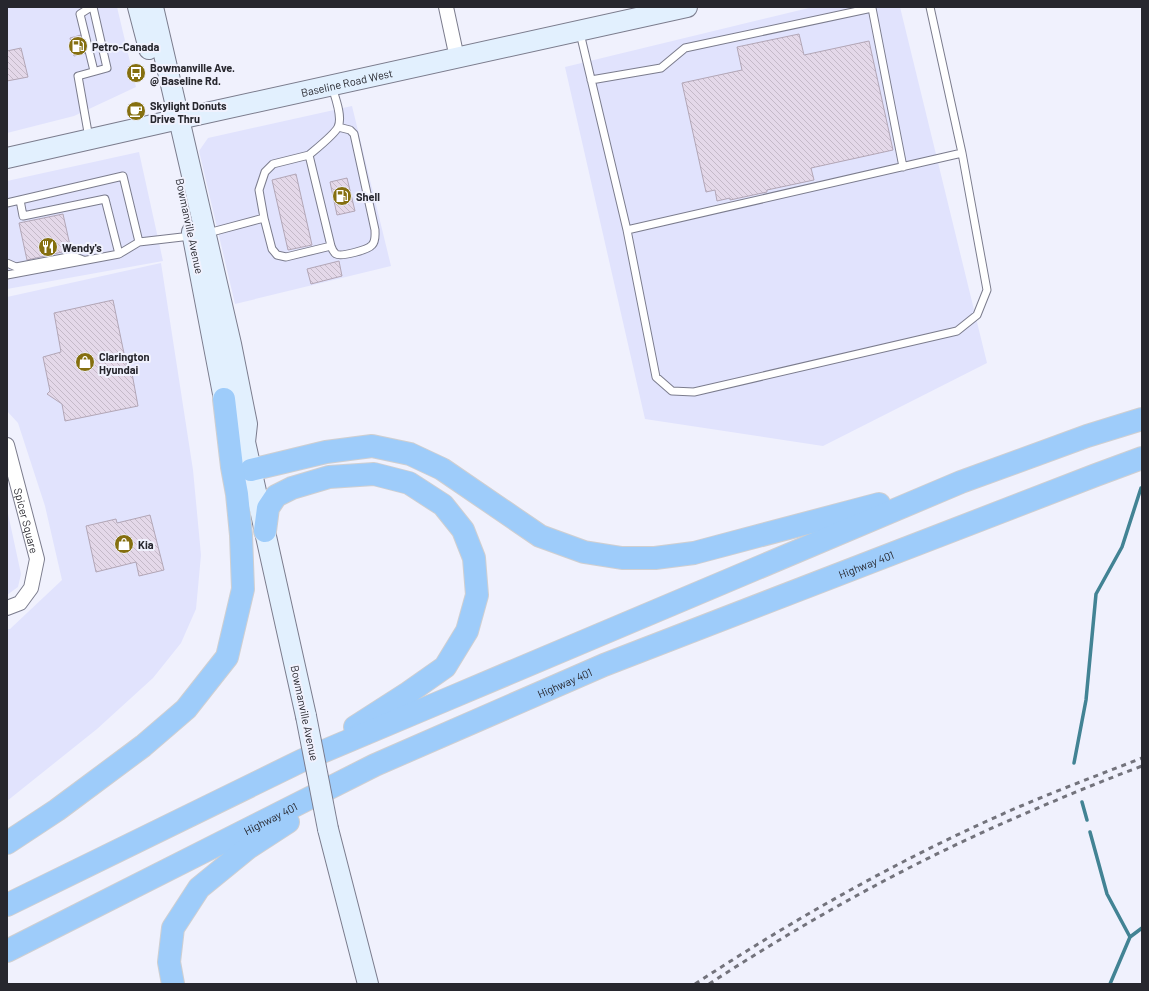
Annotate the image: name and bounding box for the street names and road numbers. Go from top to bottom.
street label: Baseline Road West [299,66,394,98]
street label: Bowmanville Avenue [174,177,206,275]
street label: Spicer Square [12,486,42,555]
street label: Highway 401 [836,547,895,580]
street label: Bowmanville Avenue [289,664,321,762]
street label: Highway 401 [535,665,594,700]
street label: Highway 401 [241,799,299,837]

